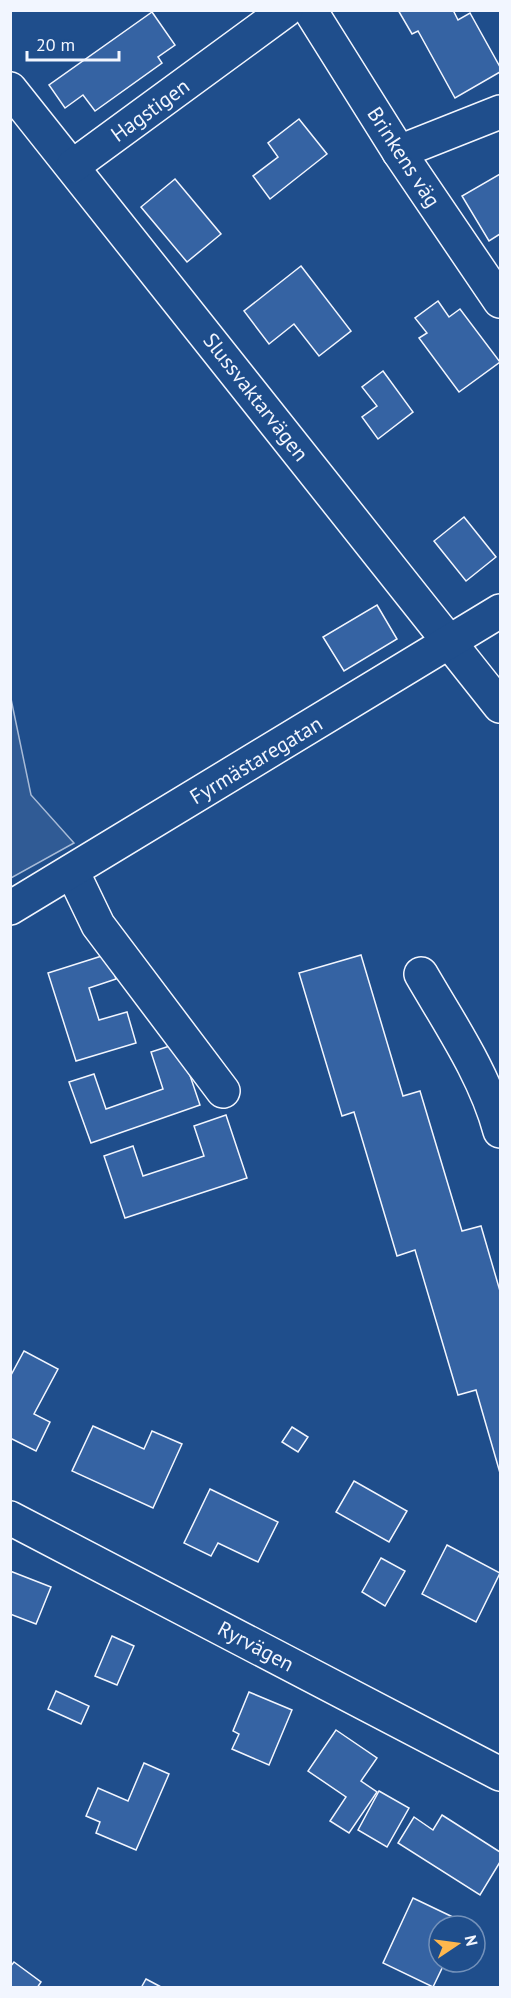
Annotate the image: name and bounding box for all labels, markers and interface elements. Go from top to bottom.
scale bar [27,24,118,62]
text: 20 m [36,33,75,56]
street label: Hagstigen [105,72,195,148]
street label: Brinkens väg [362,102,446,212]
street label: Slussvaktarvägen [197,327,315,467]
street label: Fyrmästaregatan [185,710,327,810]
street label: Ryrvägen [213,1615,299,1677]
north arrow [427,1914,487,1974]
text: N [461,1933,483,1948]

